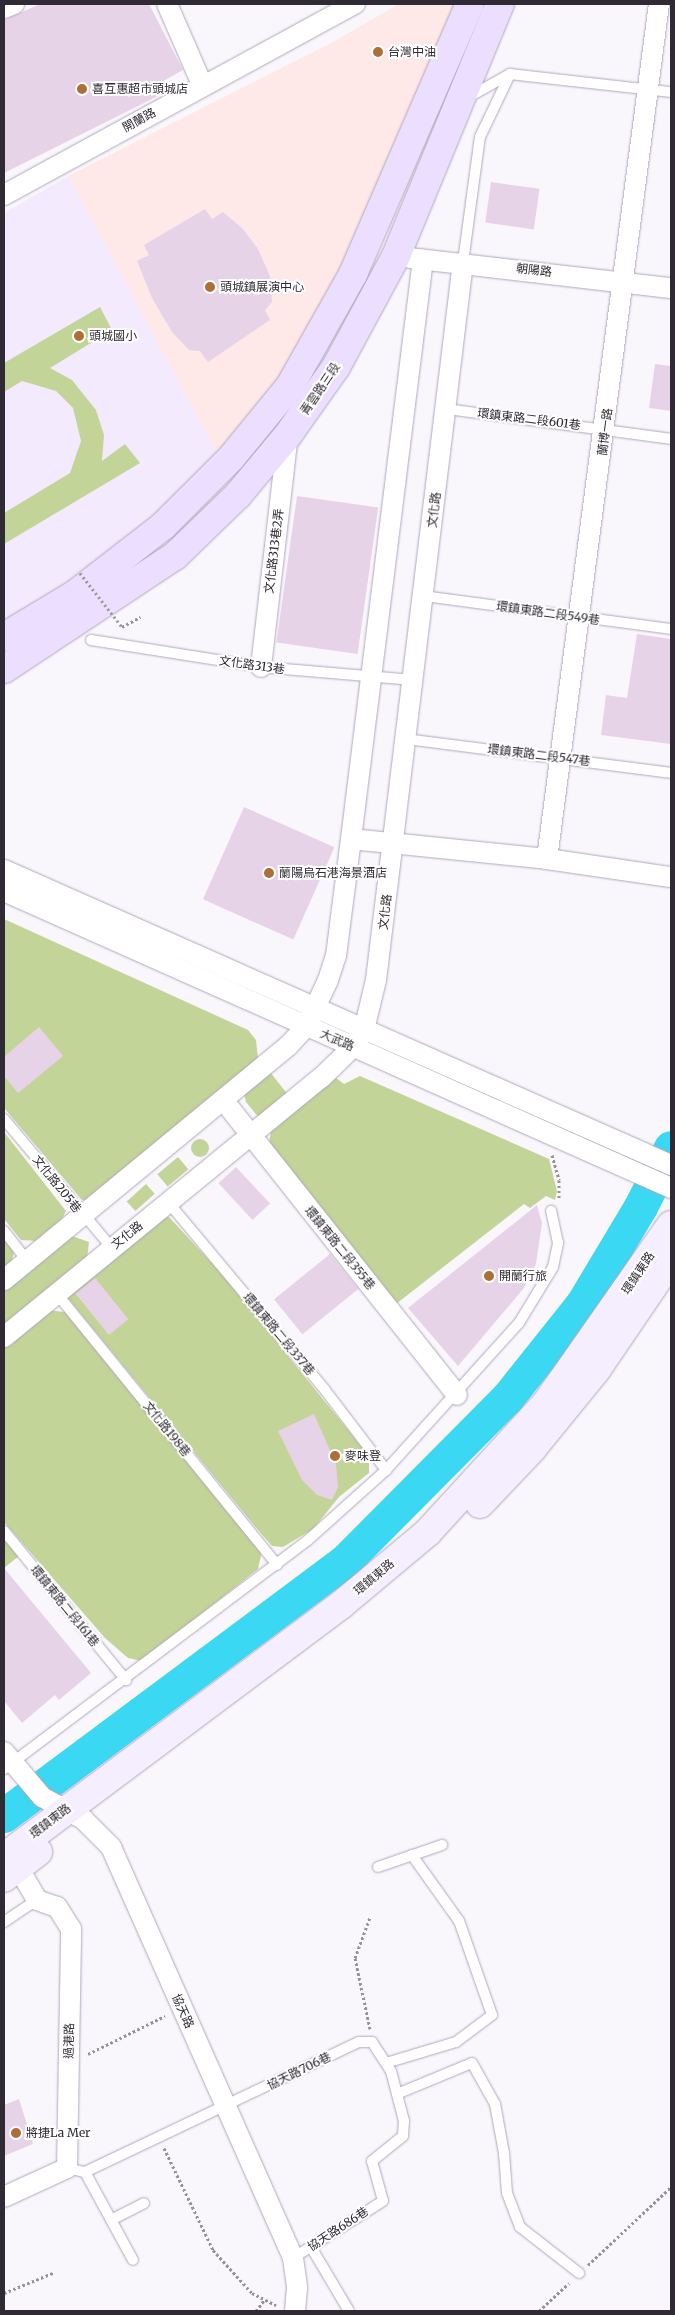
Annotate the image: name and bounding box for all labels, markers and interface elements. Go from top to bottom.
place label: 台灣中油 [388,45,436,59]
marker: 台灣中油 [372,46,384,58]
place label: 喜互惠超市頭城店 [92,82,188,96]
marker: 喜互惠超市頭城店 [76,83,88,95]
street label: 開蘭路 [120,105,158,135]
street label: 朝陽路 [515,261,553,279]
place label: 頭城鎮展演中心 [220,280,304,294]
marker: 頭城鎮展演中心 [204,281,216,293]
place label: 頭城國小 [89,329,137,343]
marker: 頭城國小 [73,330,85,342]
street label: 青雲路三段 [297,360,343,418]
street label: 環鎮東路二段601巷 [477,406,581,432]
street label: 蘭博一路 [595,407,615,457]
street label: 文化路 [425,491,443,529]
street label: 文化路313巷2弄 [262,508,286,594]
street label: 環鎮東路二段549巷 [495,599,601,627]
street label: 文化路313巷 [218,653,286,677]
street label: 環鎮東路二段547巷 [487,742,591,768]
place label: 蘭陽烏石港海景酒店 [279,866,387,880]
marker: 蘭陽烏石港海景酒店 [263,867,275,879]
street label: 文化路 [376,893,394,931]
street label: 大武路 [318,1026,356,1054]
street label: 文化路205巷 [30,1153,84,1215]
street label: 環鎮東路二段355巷 [302,1203,378,1293]
street label: 文化路 [108,1218,146,1252]
street label: 環鎮東路 [619,1249,657,1297]
place label: 開蘭行旅 [499,1269,547,1283]
marker: 開蘭行旅 [483,1270,495,1282]
street label: 環鎮東路二段337巷 [240,1290,318,1378]
street label: 文化路198巷 [140,1398,194,1460]
place label: 麥味登 [345,1449,381,1463]
marker: 麥味登 [329,1450,341,1462]
street label: 環鎮東路 [351,1556,397,1598]
street label: 環鎮東路二段161巷 [28,1562,102,1650]
street label: 環鎮東路 [26,1801,74,1841]
street label: 協天路 [169,1992,197,2030]
street label: 過港路 [61,2023,77,2059]
street label: 協天路706巷 [265,2049,333,2093]
place label: 將捷La Mer [26,2126,91,2140]
marker: 將捷La Mer [10,2127,22,2139]
street label: 協天路686巷 [305,2204,371,2254]

